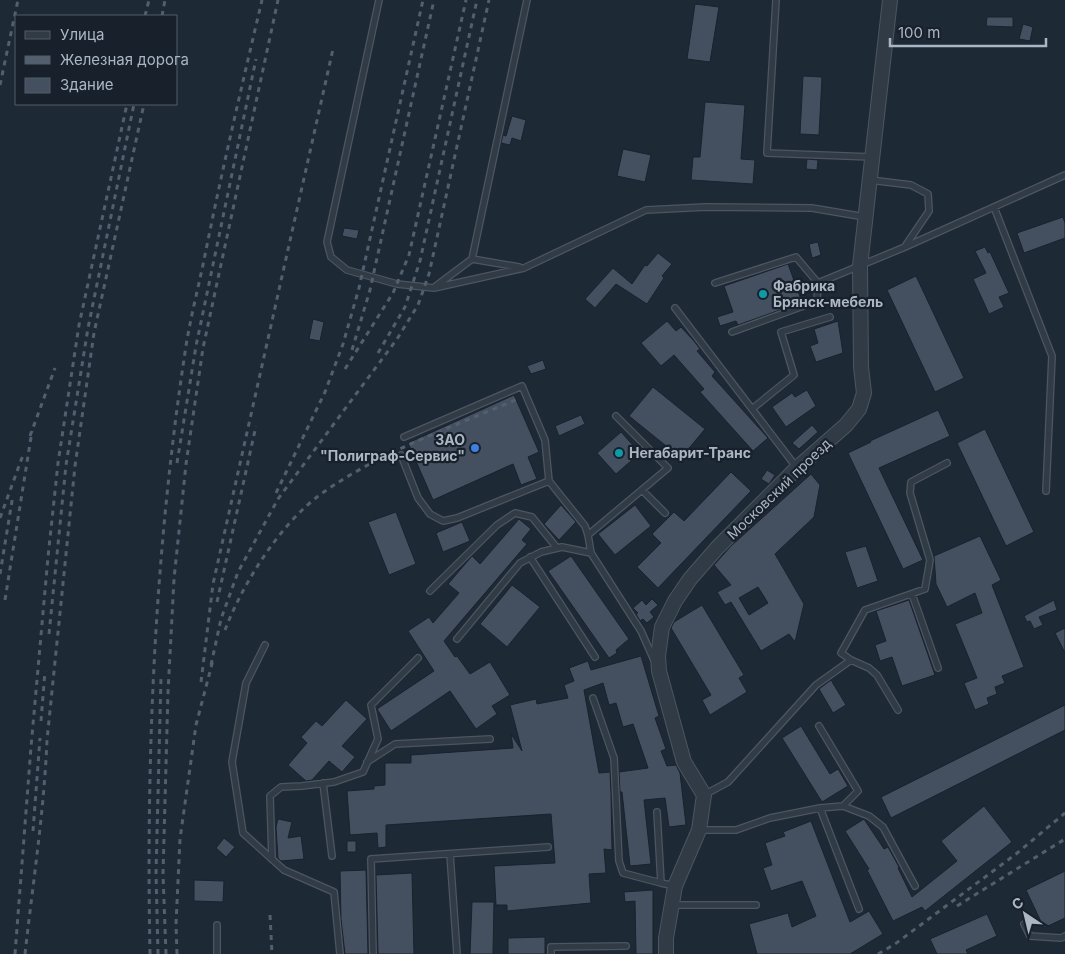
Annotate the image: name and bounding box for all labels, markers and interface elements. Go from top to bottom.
legend [15,15,178,105]
scale bar [890,15,1046,47]
text: 100 m [898,23,940,42]
text: Улица [60,25,104,44]
text: Железная дорога [60,50,189,69]
text: Здание [60,75,114,94]
place label: Фабрика Брянск-мебель [773,277,883,310]
marker: Фабрика Брянск-мебель [757,288,769,300]
place label: ЗАО "Полиграф-Сервис" [320,431,465,464]
street label: Московский проезд [723,435,834,543]
marker: ЗАО "Полиграф-Сервис" [469,442,481,454]
place label: Негабарит-Транс [629,444,751,461]
marker: Негабарит-Транс [613,447,625,459]
north arrow [1000,889,1050,939]
text: С [1008,893,1026,913]

